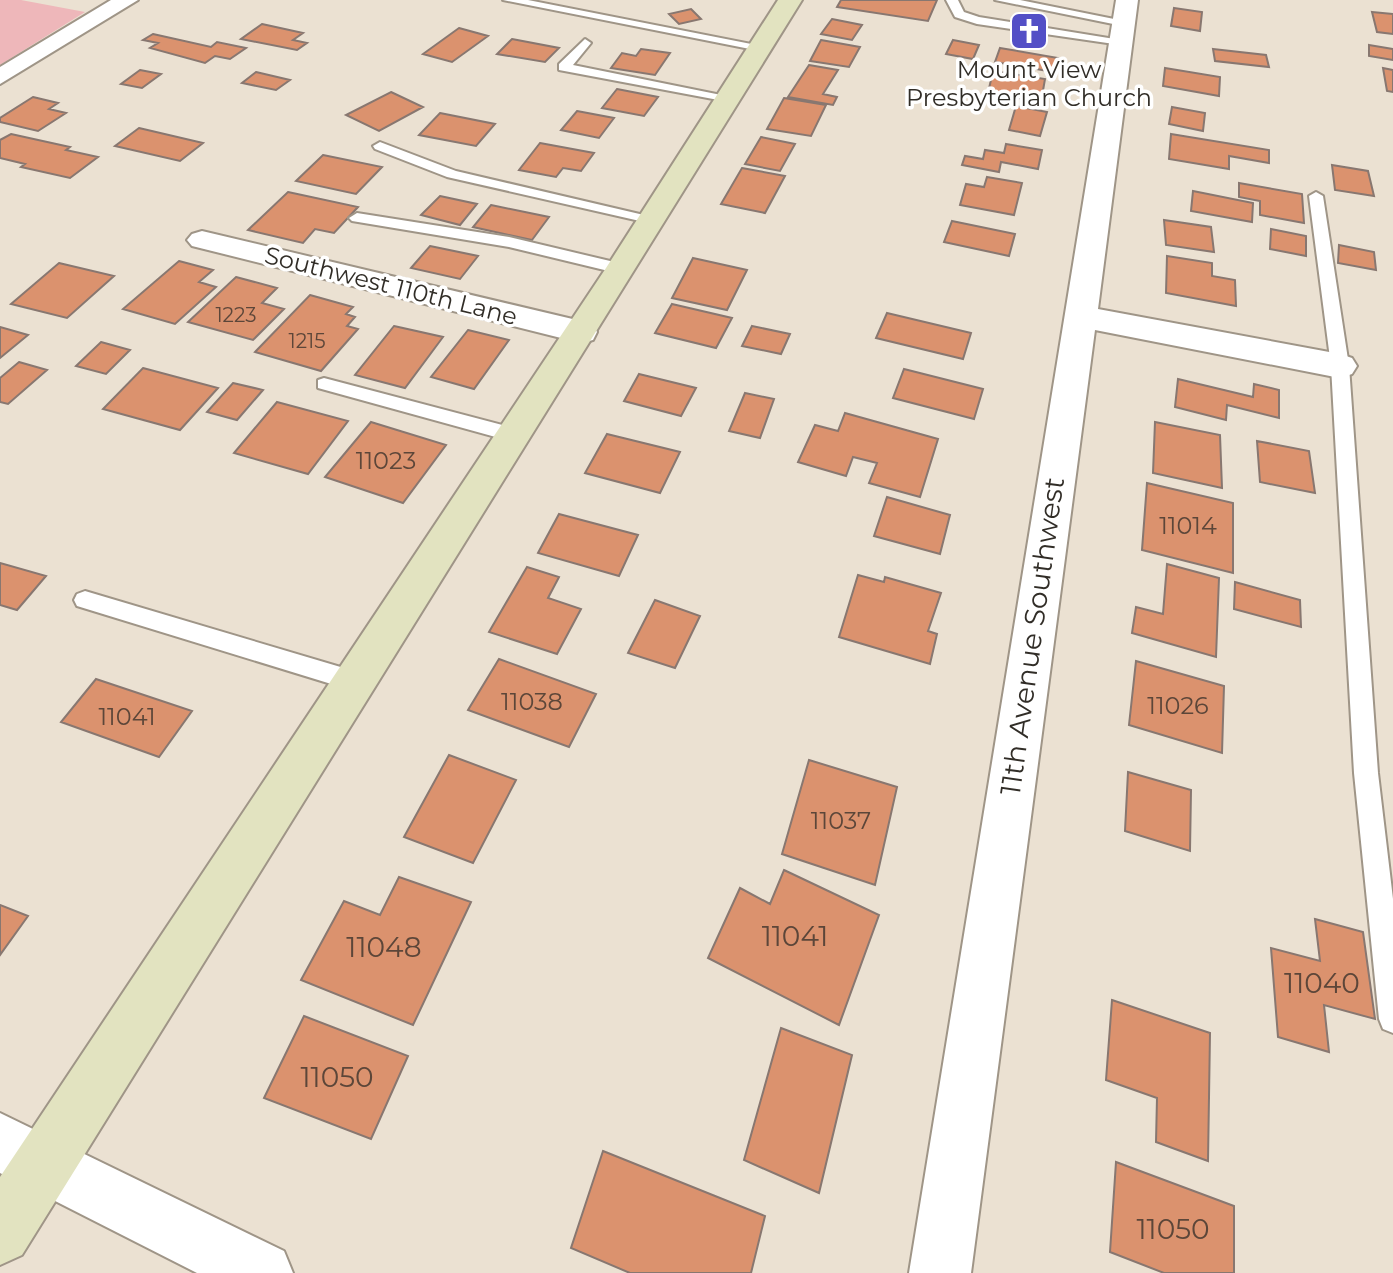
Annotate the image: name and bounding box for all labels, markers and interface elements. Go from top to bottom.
church icon: Mount View Presbyterian Church [1008,10,1050,52]
place label: Mount View Presbyterian Church [906,55,1152,112]
street label: Southwest 110th Lane [262,240,520,331]
house number: 1223 [215,303,257,327]
house number: 1215 [288,329,326,353]
house number: 11023 [356,446,416,475]
street label: 11th Avenue Southwest [993,475,1071,797]
house number: 11014 [1159,511,1217,540]
house number: 11038 [501,687,563,716]
house number: 11026 [1147,691,1209,720]
house number: 11041 [98,702,156,731]
house number: 11037 [811,806,871,835]
house number: 11041 [762,919,828,953]
house number: 11048 [346,930,422,964]
house number: 11040 [1284,966,1360,1000]
house number: 11050 [300,1060,374,1094]
house number: 11050 [1136,1212,1210,1246]

